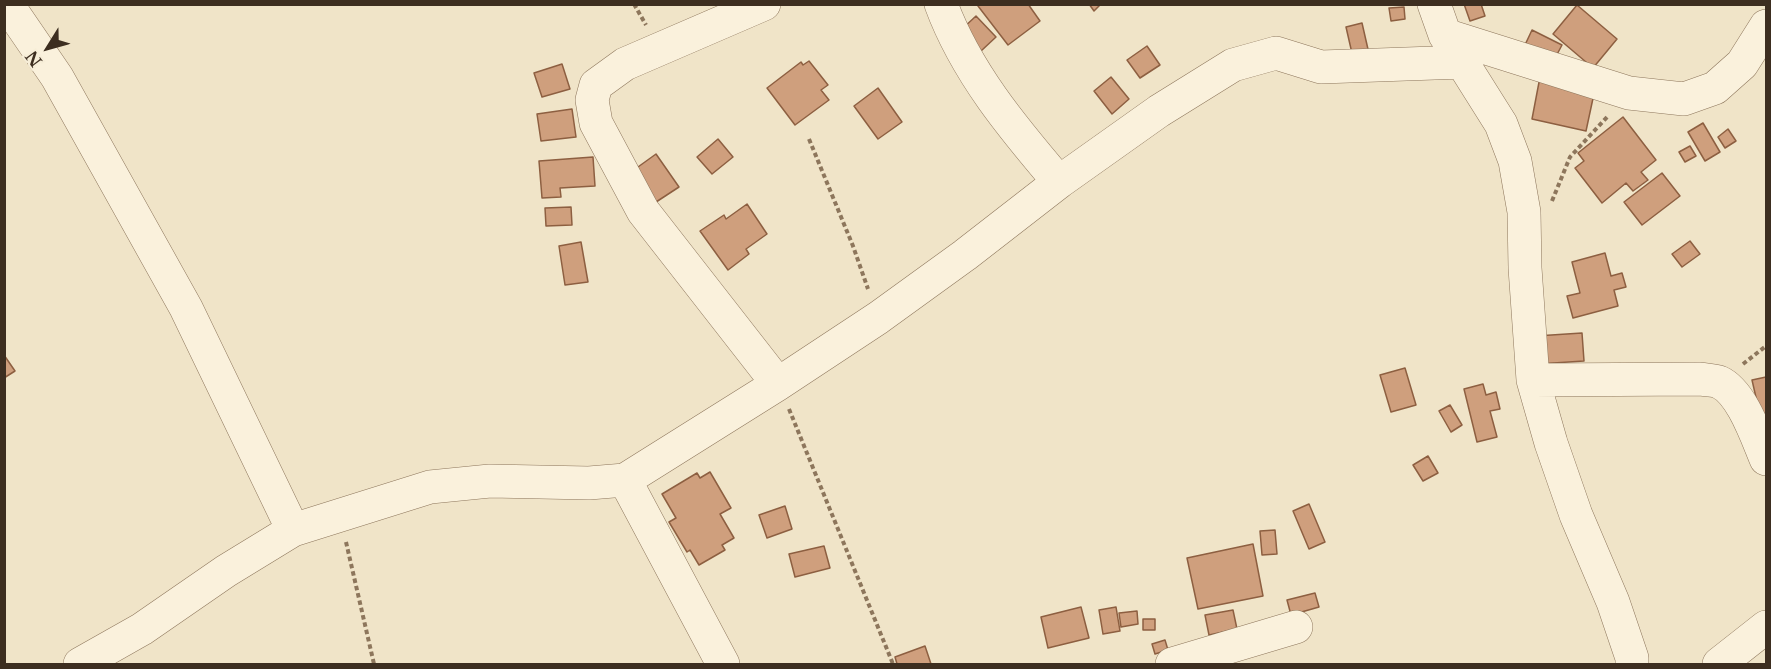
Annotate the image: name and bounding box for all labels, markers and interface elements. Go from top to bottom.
north arrow [18,18,78,78]
text: N [21,47,46,71]

